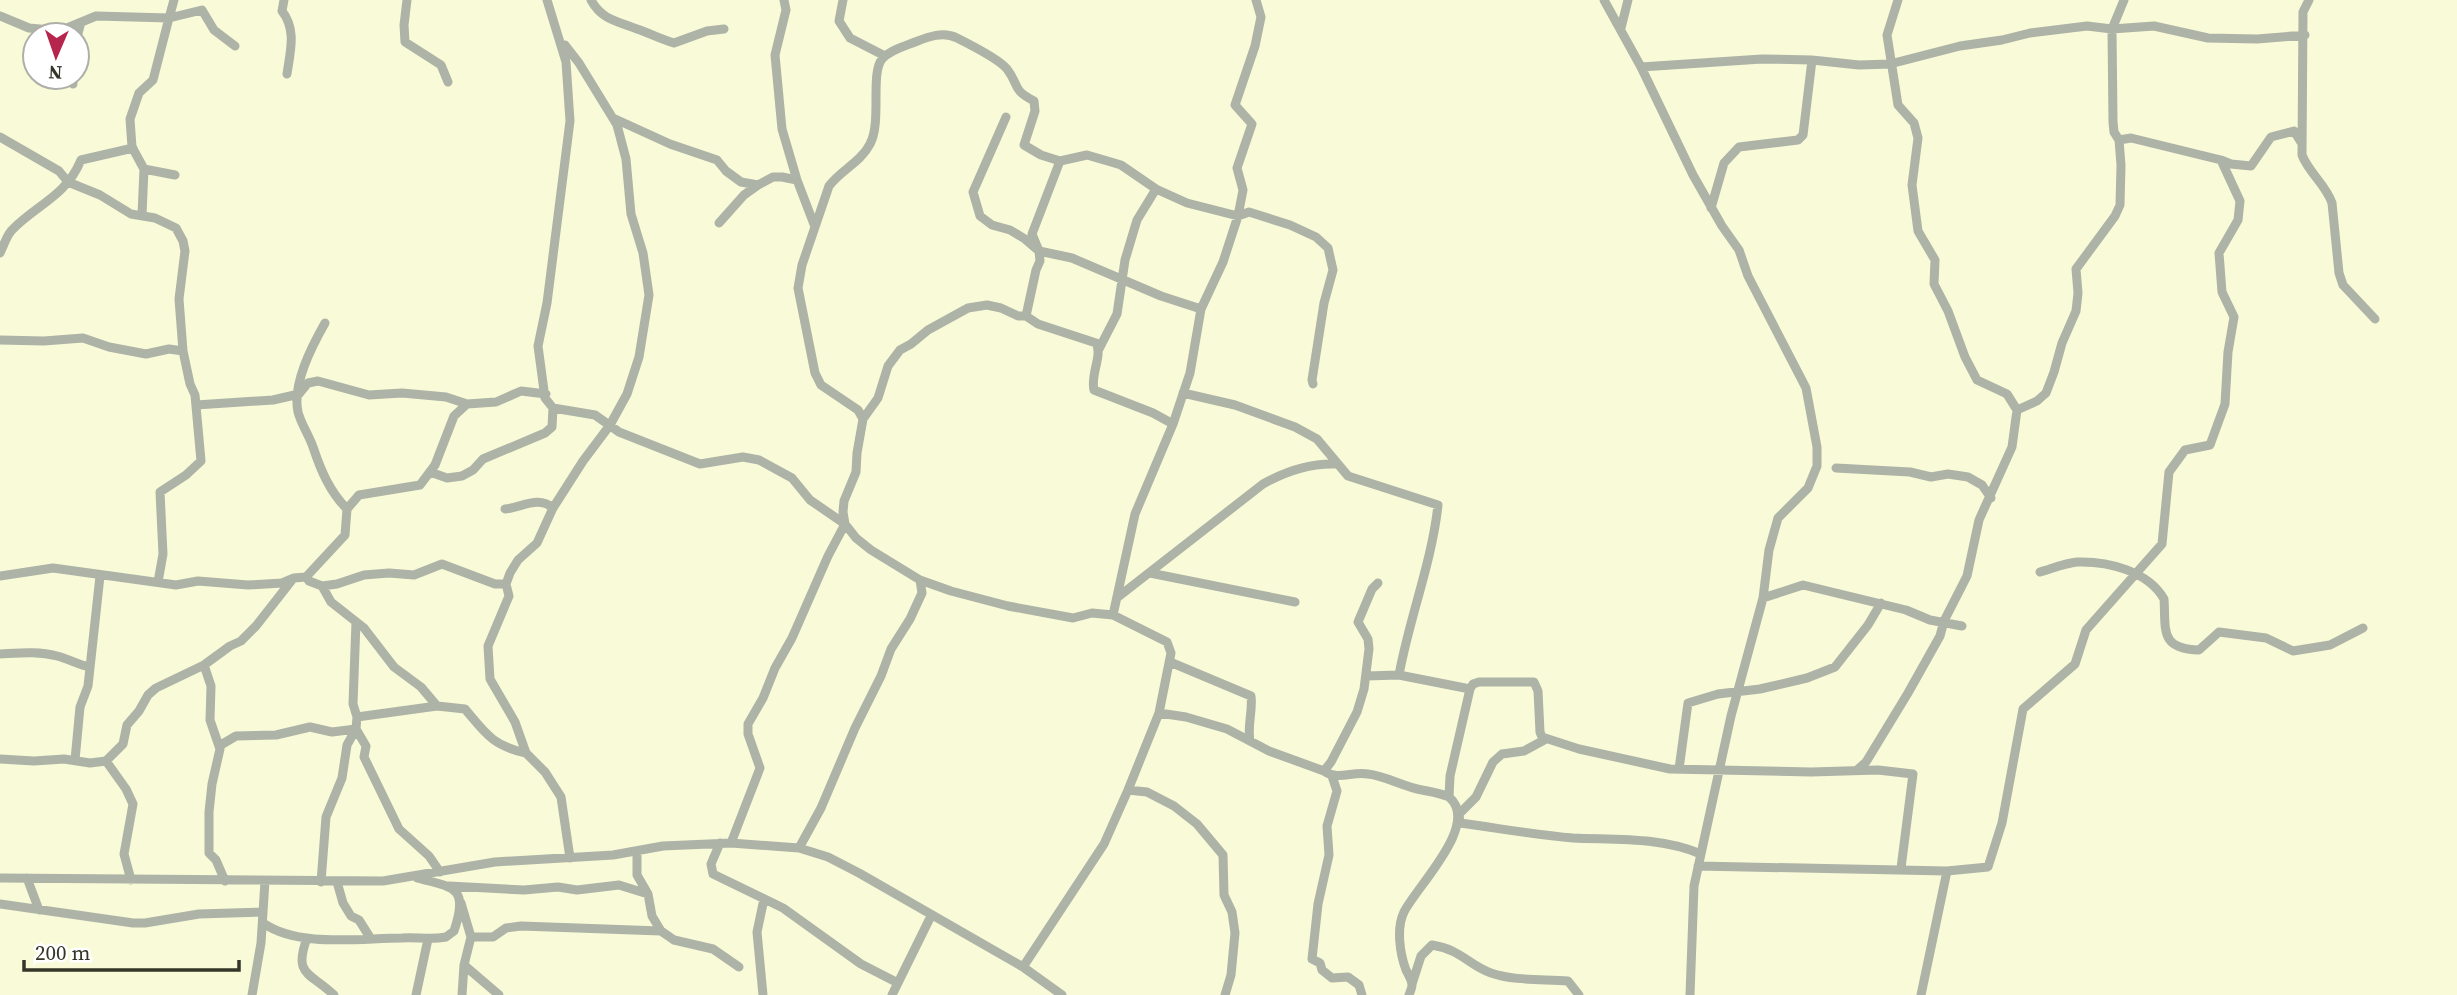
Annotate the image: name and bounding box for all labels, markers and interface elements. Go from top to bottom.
north arrow [21,21,91,91]
text: N [48,60,63,86]
scale bar [24,928,240,972]
text: 200 m [35,938,90,967]

